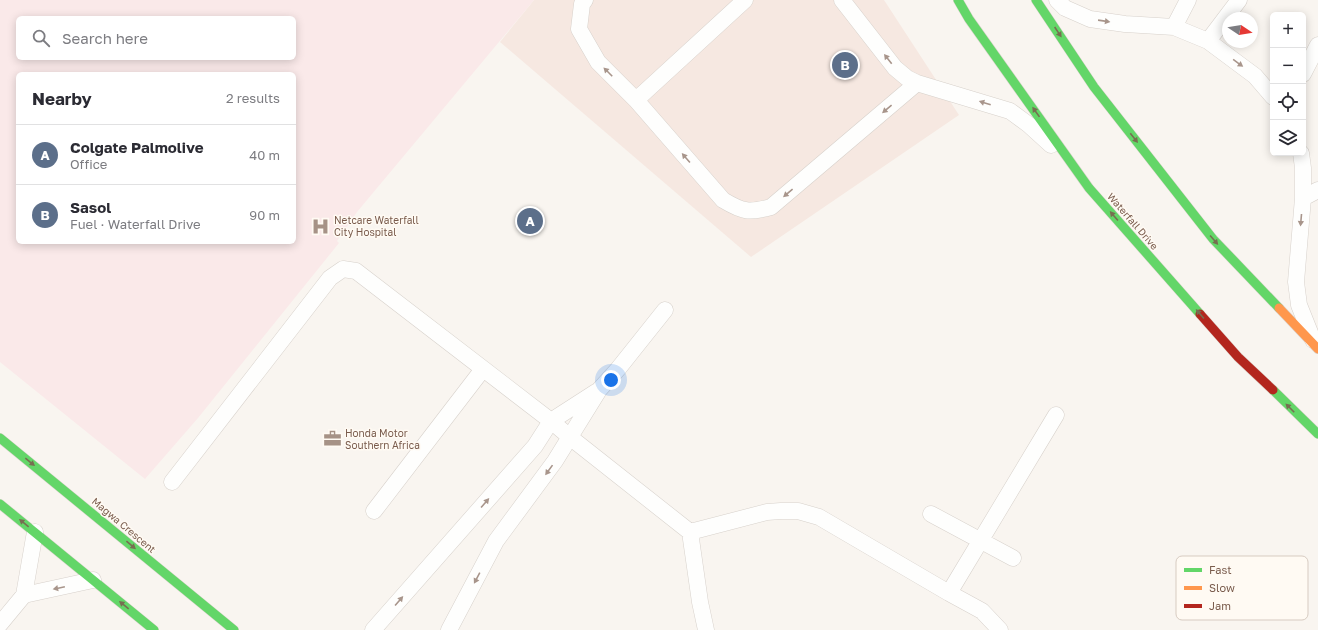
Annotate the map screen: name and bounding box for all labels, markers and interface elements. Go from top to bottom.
north arrow [1222,12,1258,48]
map controls [1270,12,1306,156]
button: + [1270,12,1306,48]
search box [16,16,296,60]
one-way arrow [1098,18,1110,24]
icon: search [30,27,52,49]
one-way arrow [1054,27,1062,38]
text: Search here [62,29,148,47]
button: − [1270,48,1306,84]
pin: B [832,50,858,80]
one-way arrow [883,54,892,65]
one-way arrow [1232,59,1243,67]
one-way arrow [603,67,613,77]
button: locate [1270,84,1306,120]
text: Nearby [32,88,92,109]
text: 2 results [226,90,280,106]
one-way arrow [979,100,991,106]
one-way arrow [882,104,893,113]
one-way arrow [1032,107,1040,118]
button: layers [1270,120,1306,156]
one-way arrow [1130,132,1138,143]
text: Colgate Palmolive [70,138,203,156]
text: A [40,147,50,163]
text: 40 m [249,147,280,163]
one-way arrow [681,152,690,163]
text: Office [70,156,107,172]
one-way arrow [783,188,793,197]
street label: Waterfall Drive [1105,190,1161,252]
text: Sasol [70,198,111,216]
pin: A [517,206,543,236]
text: B [40,207,50,223]
text: 90 m [249,207,280,223]
one-way arrow [1109,211,1119,221]
place label: Netcare Waterfall City Hospital [334,214,419,238]
one-way arrow [1298,214,1305,226]
text: Fuel · Waterfall Drive [70,216,201,232]
hospital icon: Netcare Waterfall City Hospital [311,216,331,236]
one-way arrow [1210,235,1219,245]
one-way arrow [1196,309,1205,318]
your location [601,370,621,390]
one-way arrow [1285,403,1295,412]
place label: Honda Motor Southern Africa [345,427,420,451]
office icon: Honda Motor Southern Africa [322,429,342,449]
one-way arrow [25,458,36,467]
one-way arrow [545,465,553,476]
street label: Magwa Crescent [90,495,158,555]
one-way arrow [480,498,489,508]
one-way arrow [18,518,29,527]
one-way arrow [125,540,136,549]
legend [1176,556,1308,620]
text: Fast [1209,563,1232,576]
one-way arrow [473,572,480,584]
text: Slow [1209,581,1235,594]
one-way arrow [52,585,65,591]
one-way arrow [394,595,403,606]
text: Jam [1209,599,1231,612]
one-way arrow [119,601,129,610]

